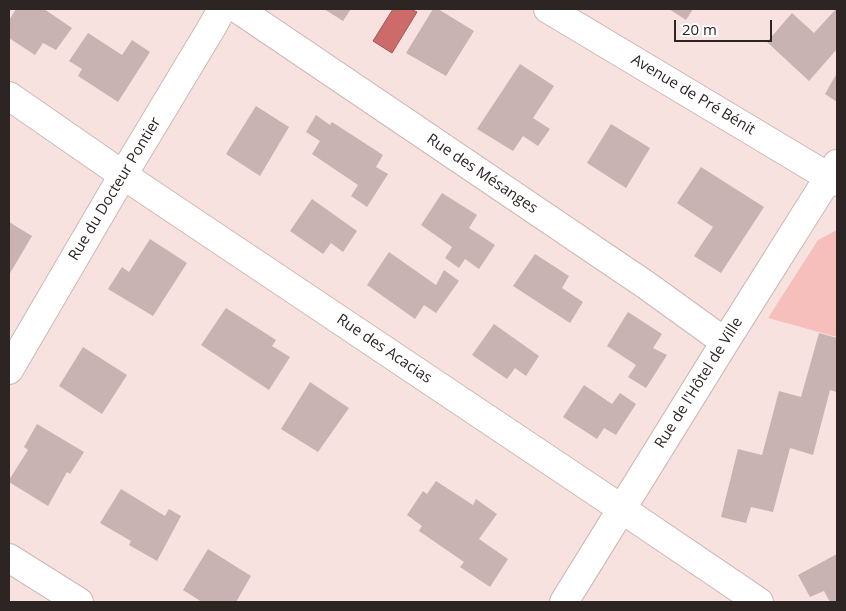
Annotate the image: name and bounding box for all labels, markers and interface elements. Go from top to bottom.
scale bar [676,10,774,42]
text: 20 m [682,19,717,39]
street label: Avenue de Pré Bénit [628,51,758,139]
street label: Rue du Docteur Pontier [65,114,165,264]
street label: Rue des Mésanges [423,130,541,218]
street label: Rue des Acacias [333,311,435,387]
street label: Rue de l'Hôtel de Ville [651,314,747,452]

